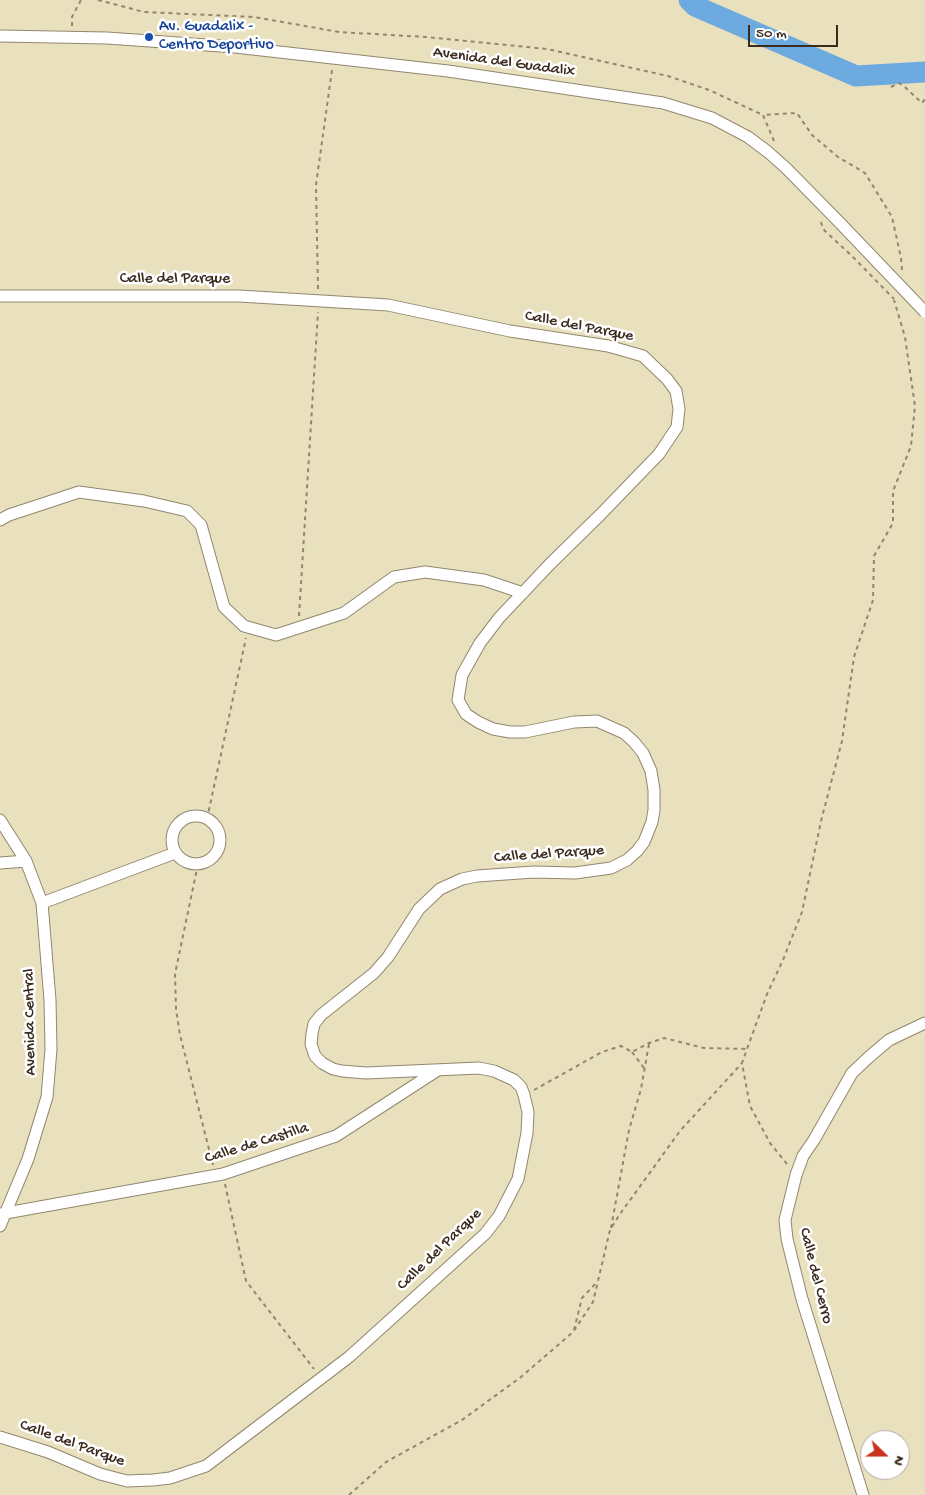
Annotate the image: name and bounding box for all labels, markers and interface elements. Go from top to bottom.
scale bar [750,15,840,47]
place label: Av. Guadalix - Centro Deportivo [159,18,274,56]
text: 50 m [756,25,787,43]
marker: Av. Guadalix - Centro Deportivo [143,31,155,43]
street label: Avenida del Guadalix [432,44,576,82]
street label: Calle del Parque [120,270,230,290]
street label: Calle del Parque [523,307,635,347]
street label: Calle del Parque [493,842,605,868]
street label: Avenida Central [20,968,42,1076]
street label: Calle de Castilla [203,1119,311,1169]
street label: Calle del Parque [394,1205,486,1295]
street label: Calle del Cerro [794,1226,836,1326]
street label: Calle del Parque [17,1416,127,1472]
north arrow [860,1430,910,1480]
text: N [889,1453,908,1468]

